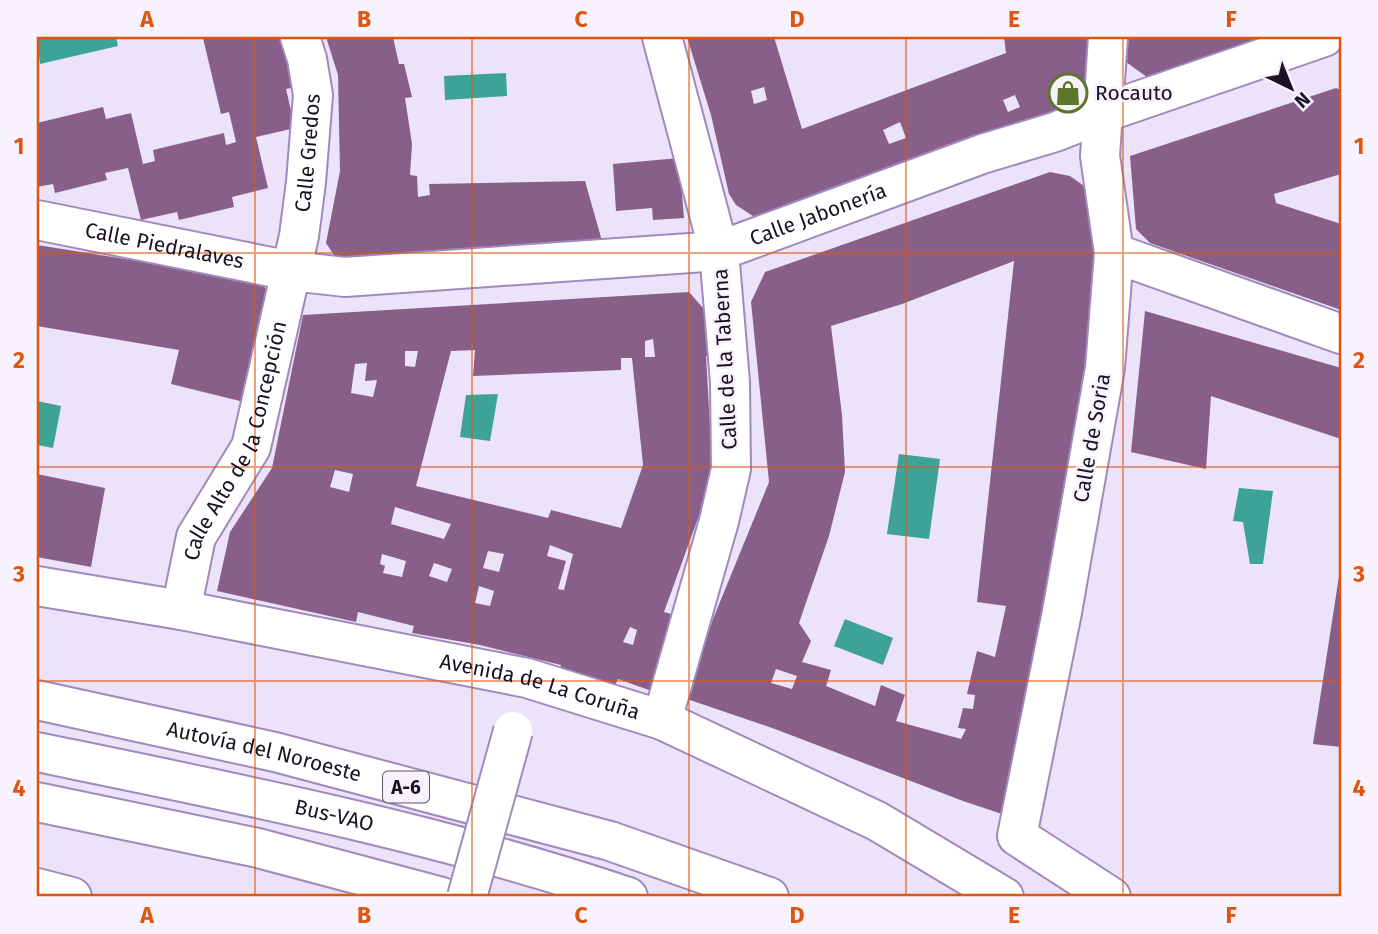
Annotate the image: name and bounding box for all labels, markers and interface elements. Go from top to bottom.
text: A [139,5,154,33]
text: B [357,5,371,33]
text: C [574,5,588,33]
text: D [790,5,805,33]
text: E [1008,5,1020,33]
text: F [1225,5,1237,33]
north arrow [1256,52,1326,122]
shop icon: Rocauto [1047,72,1089,114]
place label: Rocauto [1095,80,1173,106]
text: N [1290,87,1315,113]
street label: Calle Gredos [289,92,326,214]
text: 1 [14,132,24,160]
text: 1 [1354,132,1364,160]
street label: Calle Jabonería [746,177,890,252]
street label: Calle Piedralaves [83,217,246,274]
street label: Calle de la Taberna [707,268,743,450]
street label: Calle Alto de la Concepción [179,318,292,563]
text: 2 [13,346,25,374]
text: 2 [1353,346,1365,374]
street label: Calle de Soria [1068,371,1116,505]
text: 3 [12,560,25,588]
text: 3 [1352,560,1365,588]
street label: Avenida de La Coruña [437,648,643,725]
street label: Autovía del Noroeste [165,716,364,787]
road number: A-6 [383,772,429,802]
text: 4 [13,774,26,802]
text: 4 [1353,774,1366,802]
street label: Bus-VAO [292,794,376,837]
text: A [139,901,154,929]
text: B [357,901,371,929]
text: C [574,901,588,929]
text: D [790,901,805,929]
text: E [1008,901,1020,929]
text: F [1225,901,1237,929]

